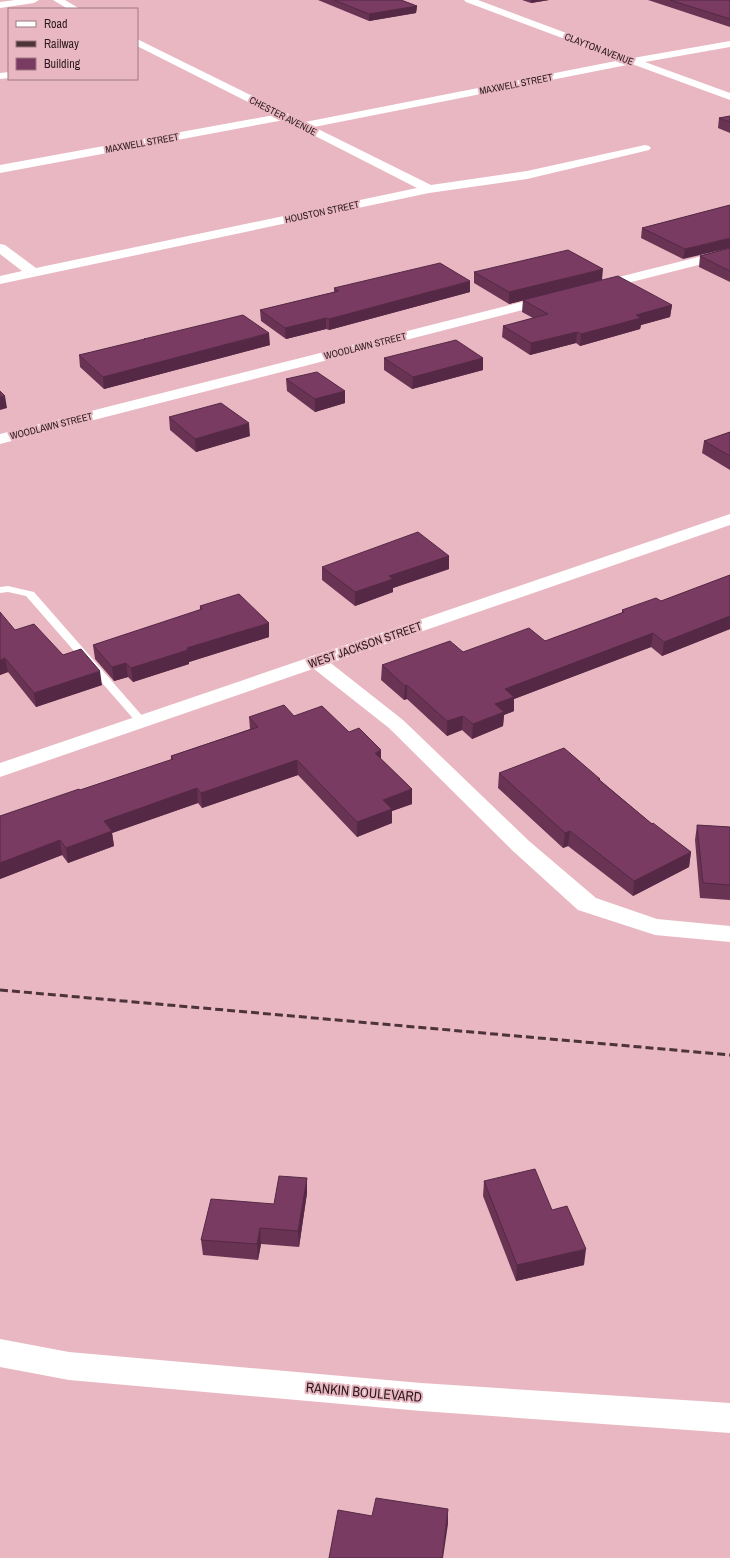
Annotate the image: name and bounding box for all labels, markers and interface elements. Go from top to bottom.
legend [8,8,138,80]
text: Road [44,16,68,32]
street label: CLAYTON AVENUE [563,30,635,68]
text: Railway [44,36,79,52]
text: Building [44,56,81,72]
street label: MAXWELL STREET [478,71,554,97]
street label: CHESTER AVENUE [247,93,319,139]
street label: MAXWELL STREET [104,130,180,156]
street label: HOUSTON STREET [284,198,360,226]
street label: WOODLAWN STREET [322,329,408,363]
street label: WOODLAWN STREET [8,409,94,443]
street label: WEST JACKSON STREET [306,618,424,672]
street label: RANKIN BOULEVARD [305,1378,423,1406]

